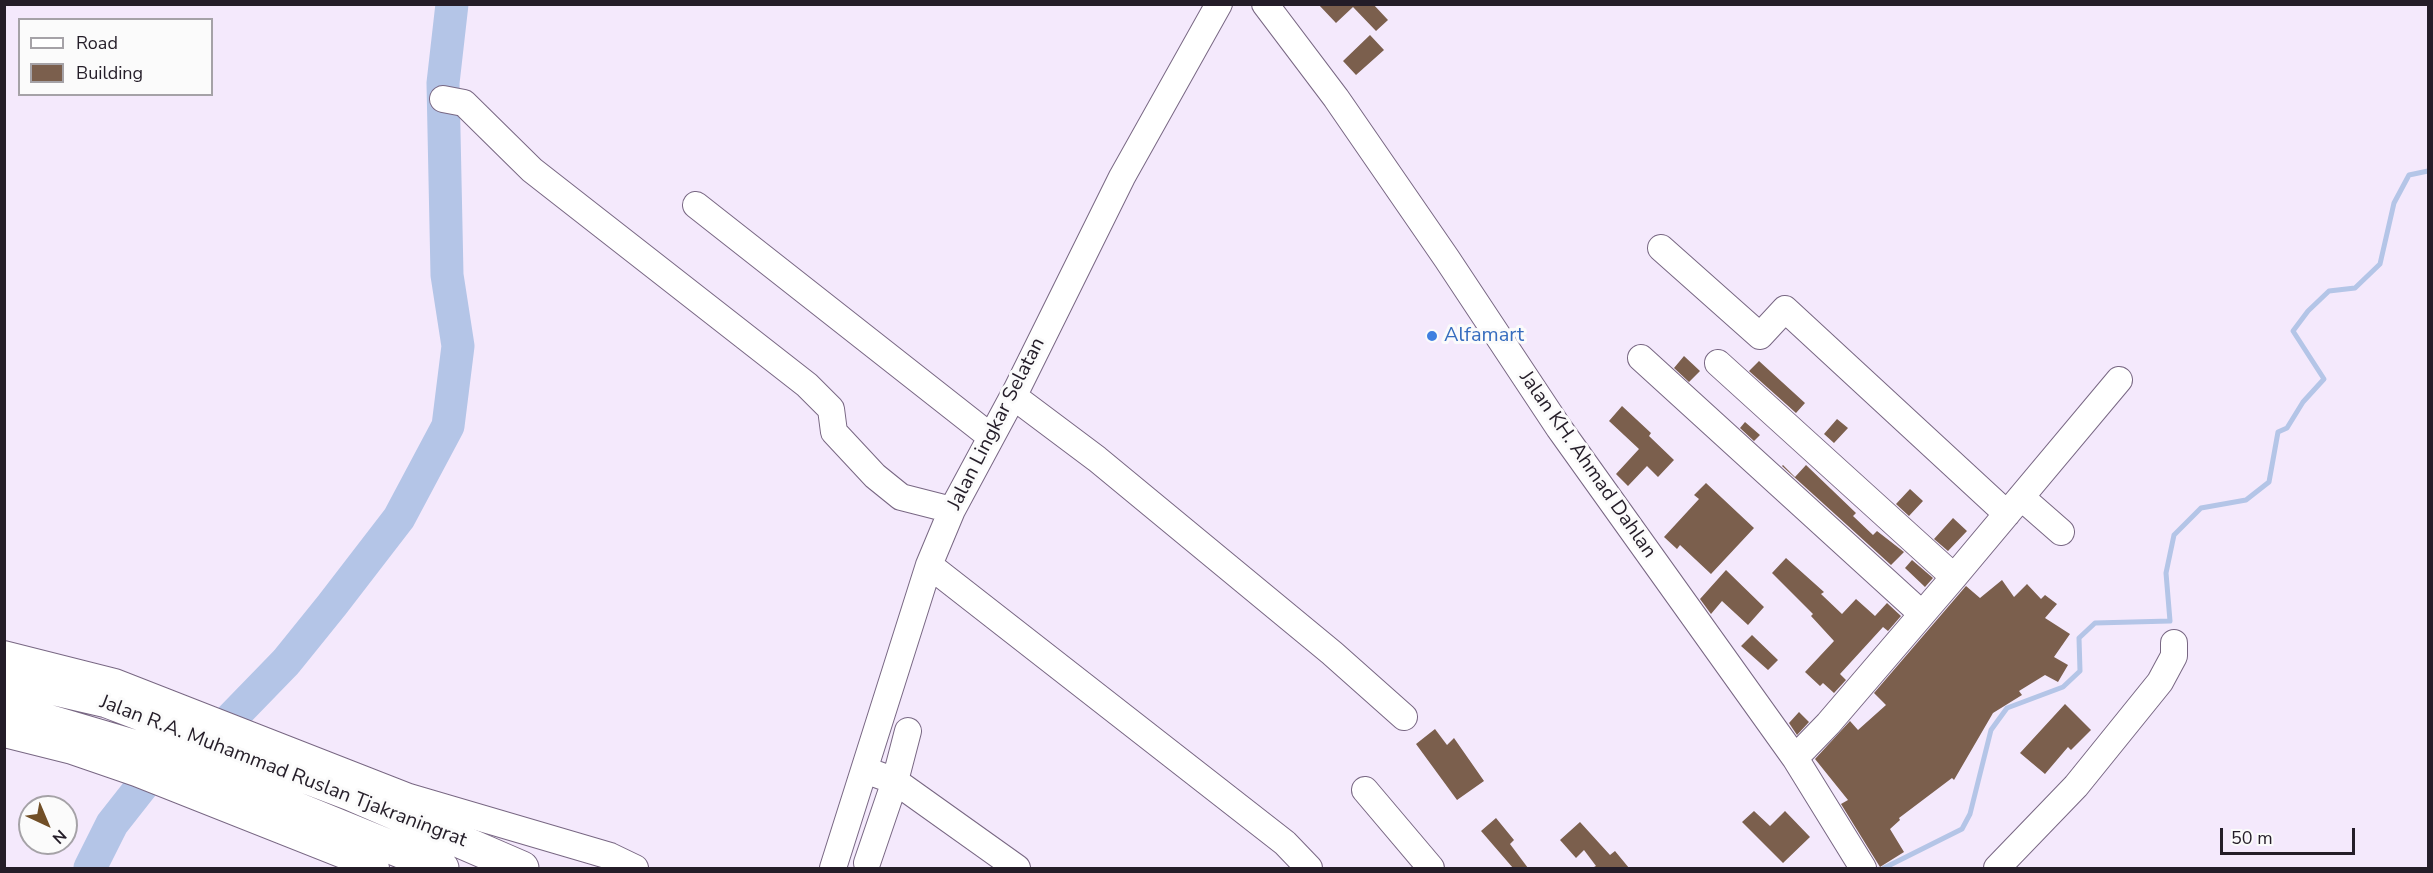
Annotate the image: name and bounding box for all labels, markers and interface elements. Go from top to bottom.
legend [18,18,213,96]
text: Road [76,31,118,55]
text: Building [76,61,143,85]
place label: Alfamart [1444,324,1524,348]
marker: Alfamart [1425,329,1439,343]
street label: Jalan Lingkar Selatan [943,334,1051,514]
street label: Jalan KH. Ahmad Dahlan [1513,367,1661,563]
street label: Jalan R.A. Muhammad Ruslan Tjakraningrat [96,691,470,853]
north arrow [18,795,78,855]
scale bar [2223,816,2358,854]
text: N [47,824,71,849]
text: 50 m [2231,826,2273,850]

